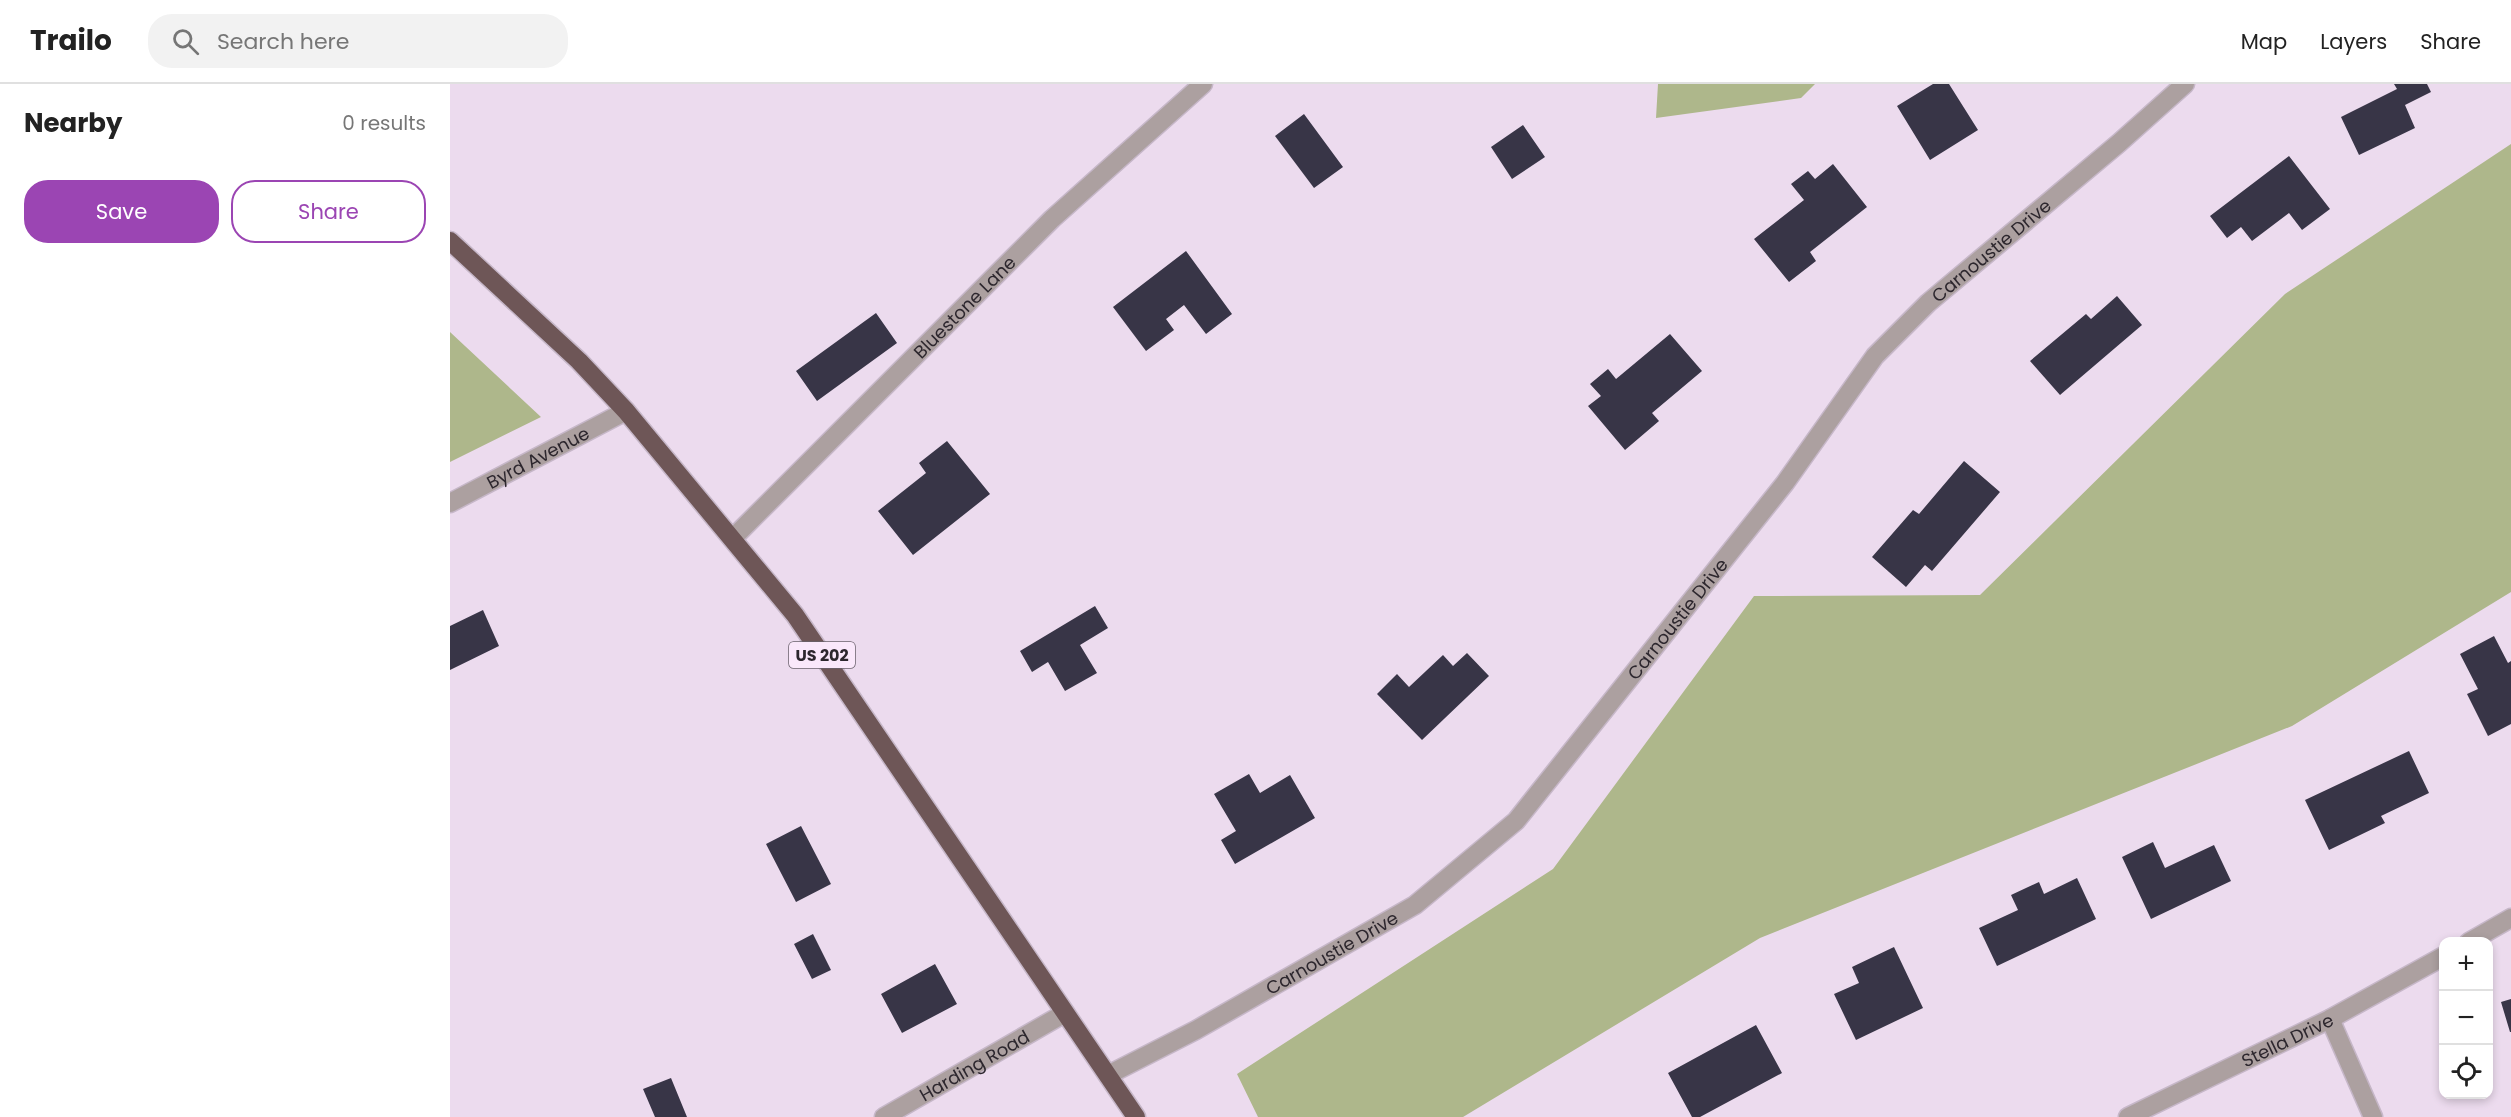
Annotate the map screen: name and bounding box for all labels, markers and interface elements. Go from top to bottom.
search box [148,14,568,68]
text: Trailo [30,21,112,60]
icon: search [169,25,202,58]
text: Search here [217,26,349,57]
text: Map [2241,27,2287,56]
text: Layers [2320,27,2387,56]
text: Share [2420,27,2481,56]
text: Nearby [24,105,122,141]
text: 0 results [342,109,426,137]
button: Save [24,180,219,243]
button: Share [231,180,426,243]
street label: Carnoustie Drive [1926,193,2056,308]
street label: Bluestone Lane [907,250,1021,364]
street label: Byrd Avenue [482,420,593,494]
street label: Carnoustie Drive [1621,553,1733,685]
road number: US 202 [789,642,855,668]
street label: Carnoustie Drive [1261,905,1403,1000]
map controls [2439,937,2493,1099]
button: + [2439,937,2493,991]
button: − [2439,991,2493,1045]
street label: Stella Drive [2237,1007,2337,1073]
street label: Harding Road [914,1024,1034,1107]
button: locate [2439,1045,2493,1099]

